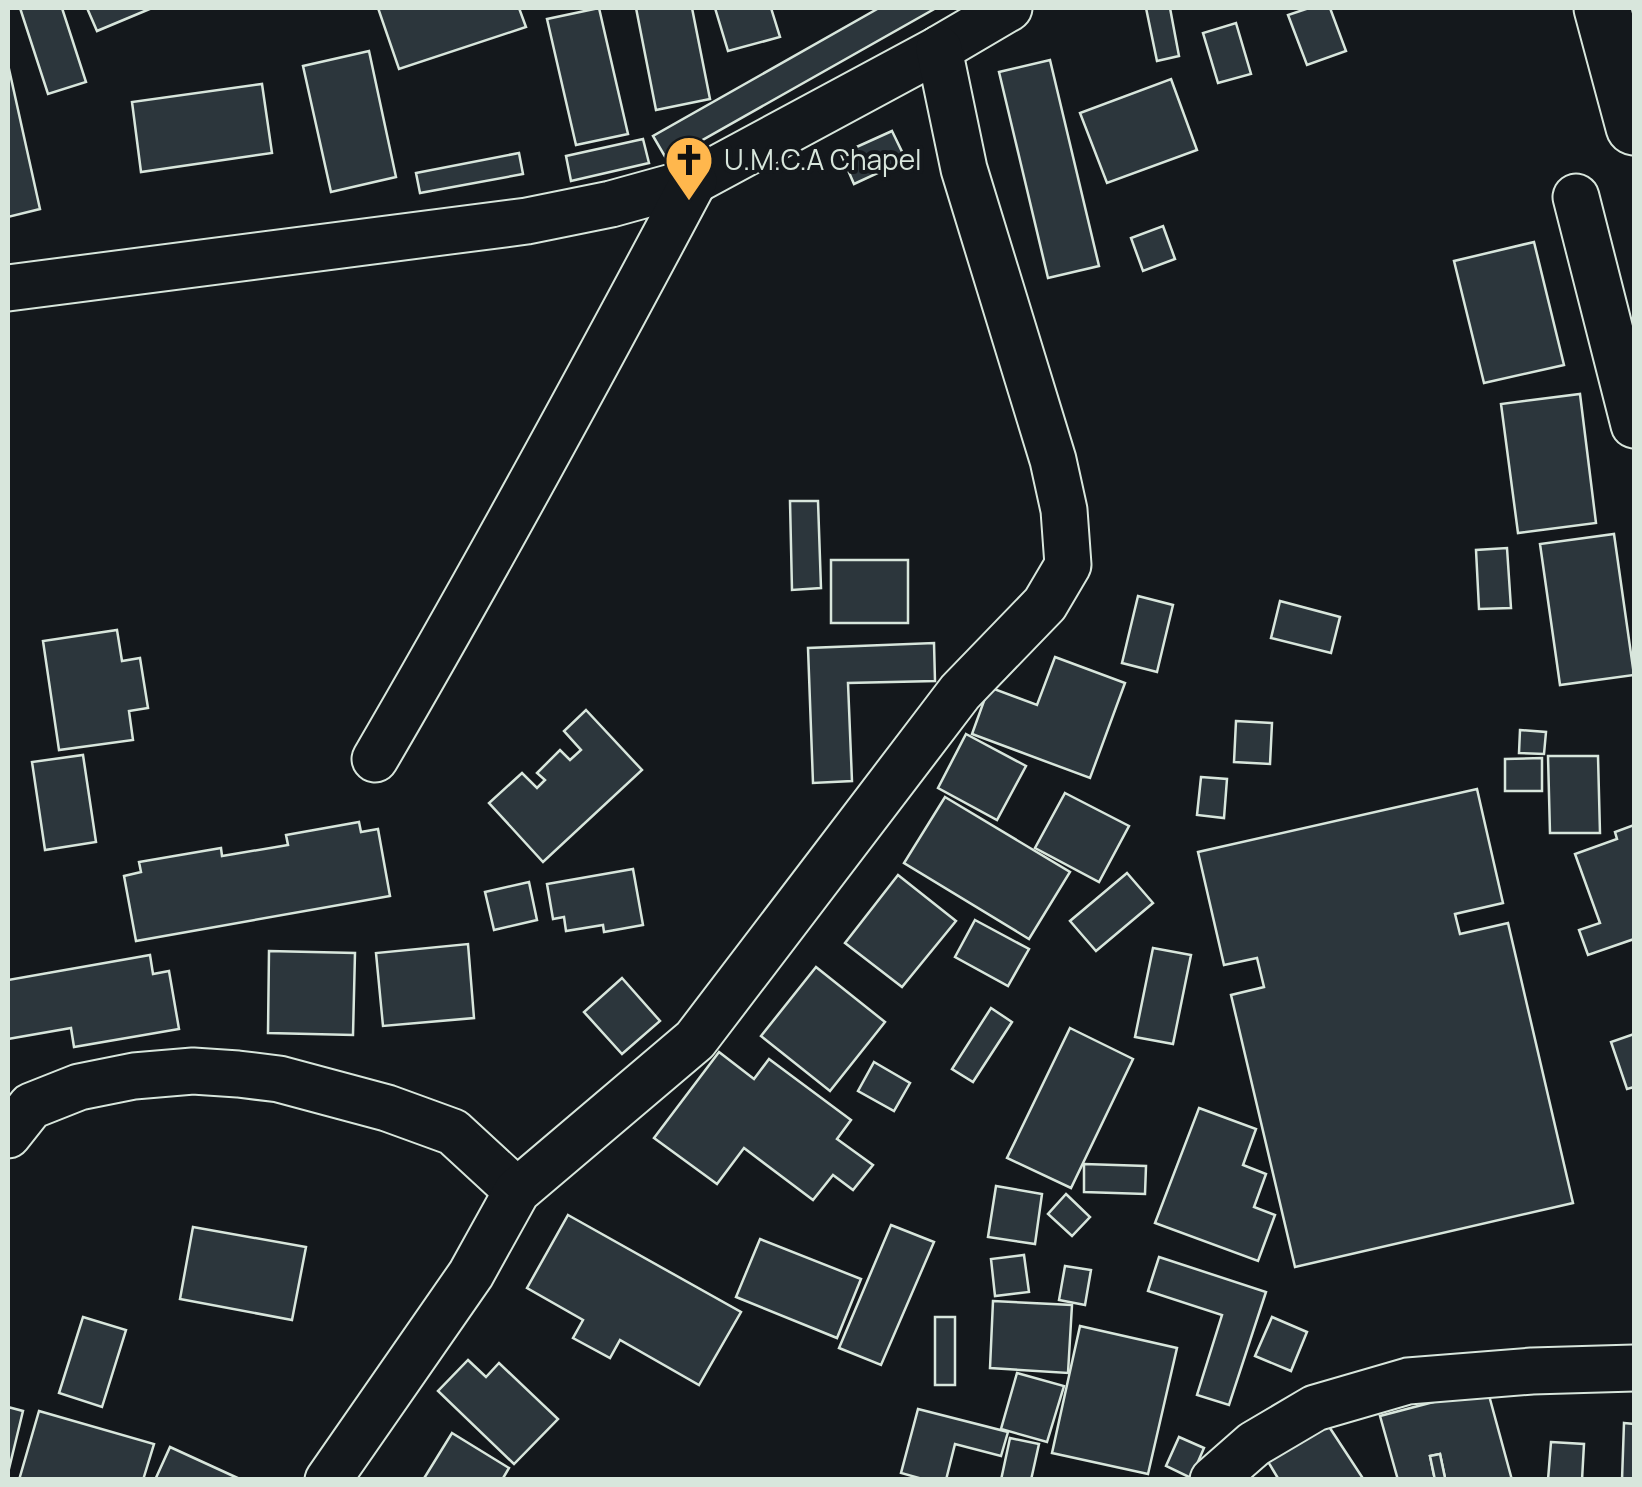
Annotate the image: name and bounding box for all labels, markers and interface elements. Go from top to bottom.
church icon: U.M.C.A Chapel [663,134,715,202]
place label: U.M.C.A Chapel [724,140,922,178]

